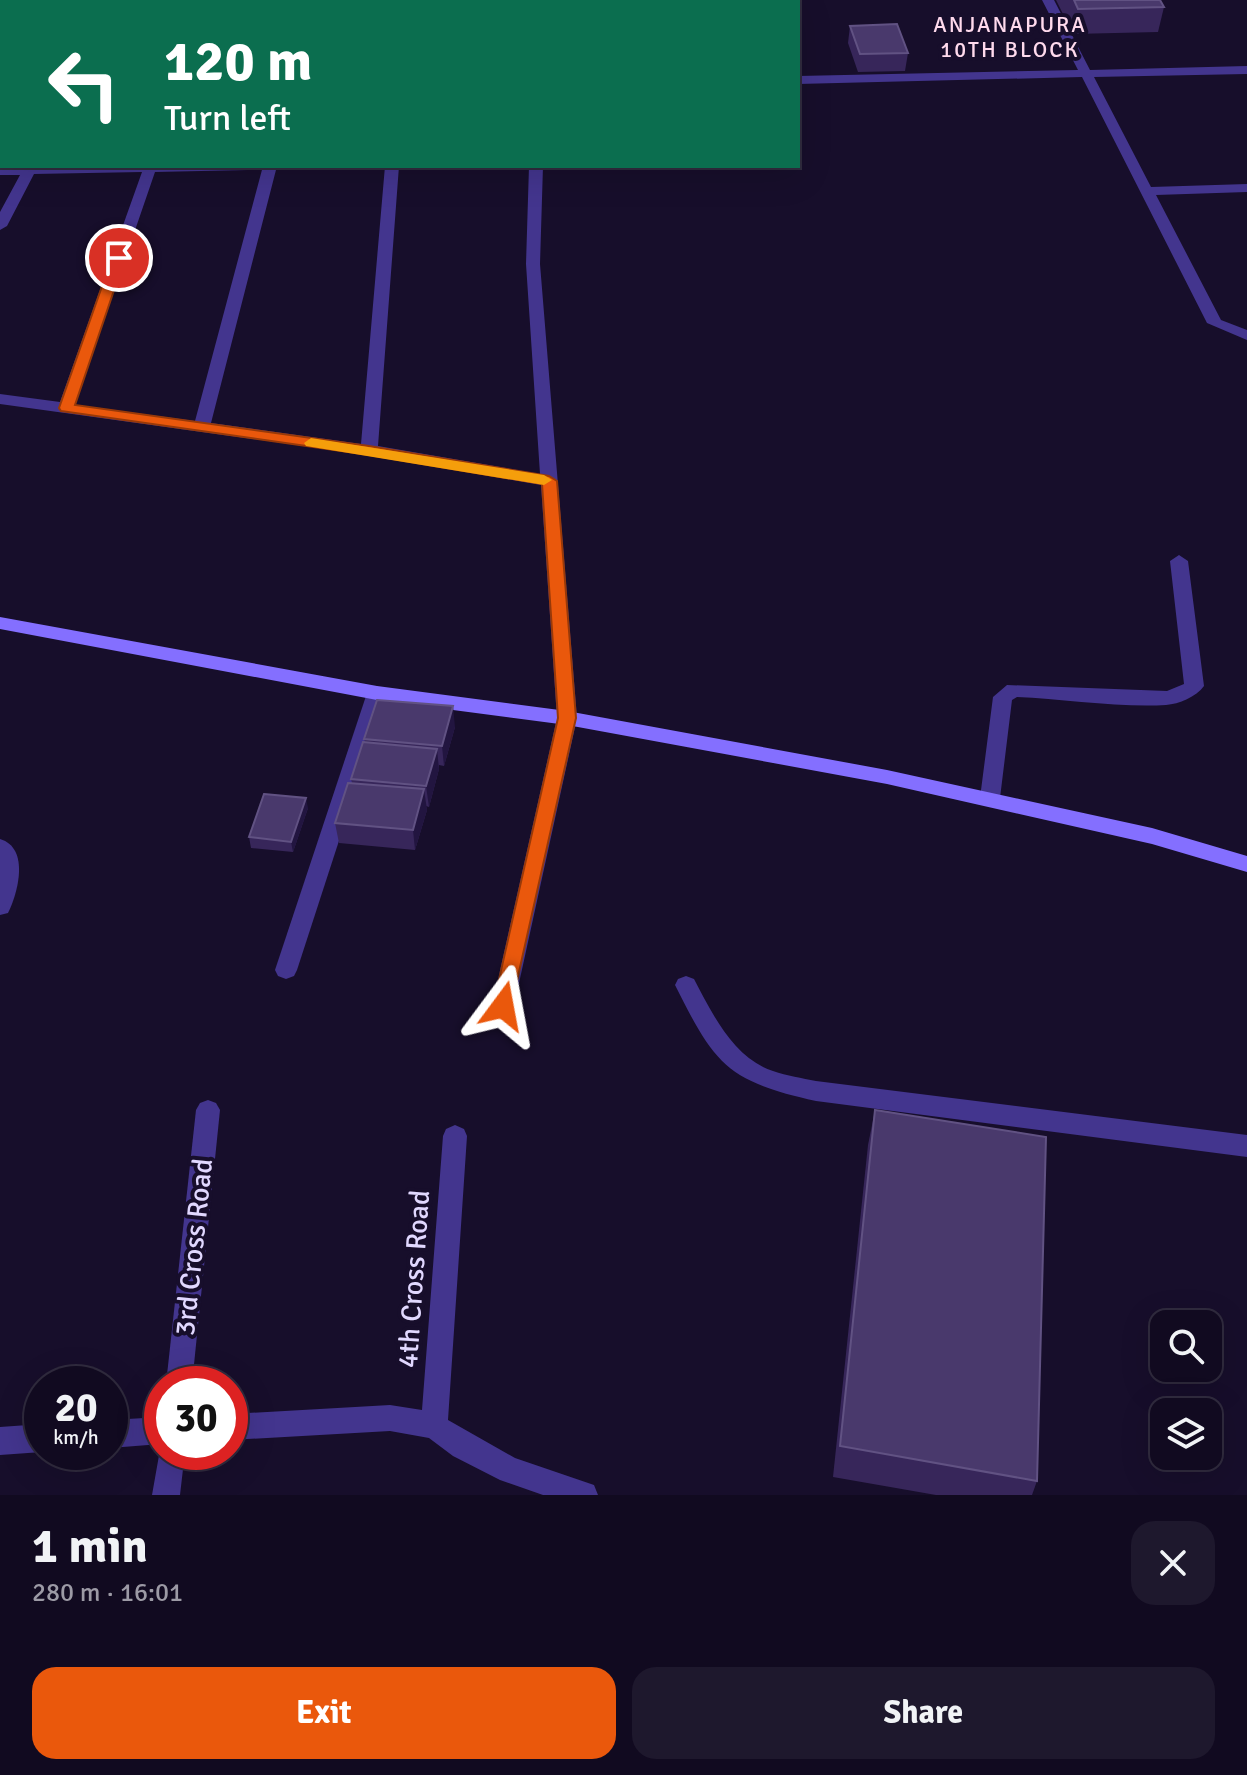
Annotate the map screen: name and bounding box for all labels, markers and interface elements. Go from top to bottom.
district label: ANJANAPURA 10TH BLOCK [933,11,1087,63]
text: 120 m [164,27,312,96]
icon: left [32,32,136,136]
text: Turn left [164,96,291,141]
pin [85,224,153,292]
icon: arrive [97,236,141,280]
position arrow [461,964,545,1048]
street label: 3rd Cross Road [168,1157,220,1337]
street label: 4th Cross Road [391,1189,437,1369]
map controls [1150,1310,1222,1470]
button: search [1150,1310,1222,1382]
speed limit sign: 30 [144,1366,248,1470]
text: 20 [54,1383,98,1433]
button: layers [1150,1398,1222,1470]
text: km/h [53,1425,99,1450]
text: 1 min [32,1517,148,1576]
button: close [1131,1521,1215,1605]
text: 280 m · 16:01 [32,1577,183,1609]
button: Exit [32,1667,616,1759]
button: Share [632,1667,1215,1759]

